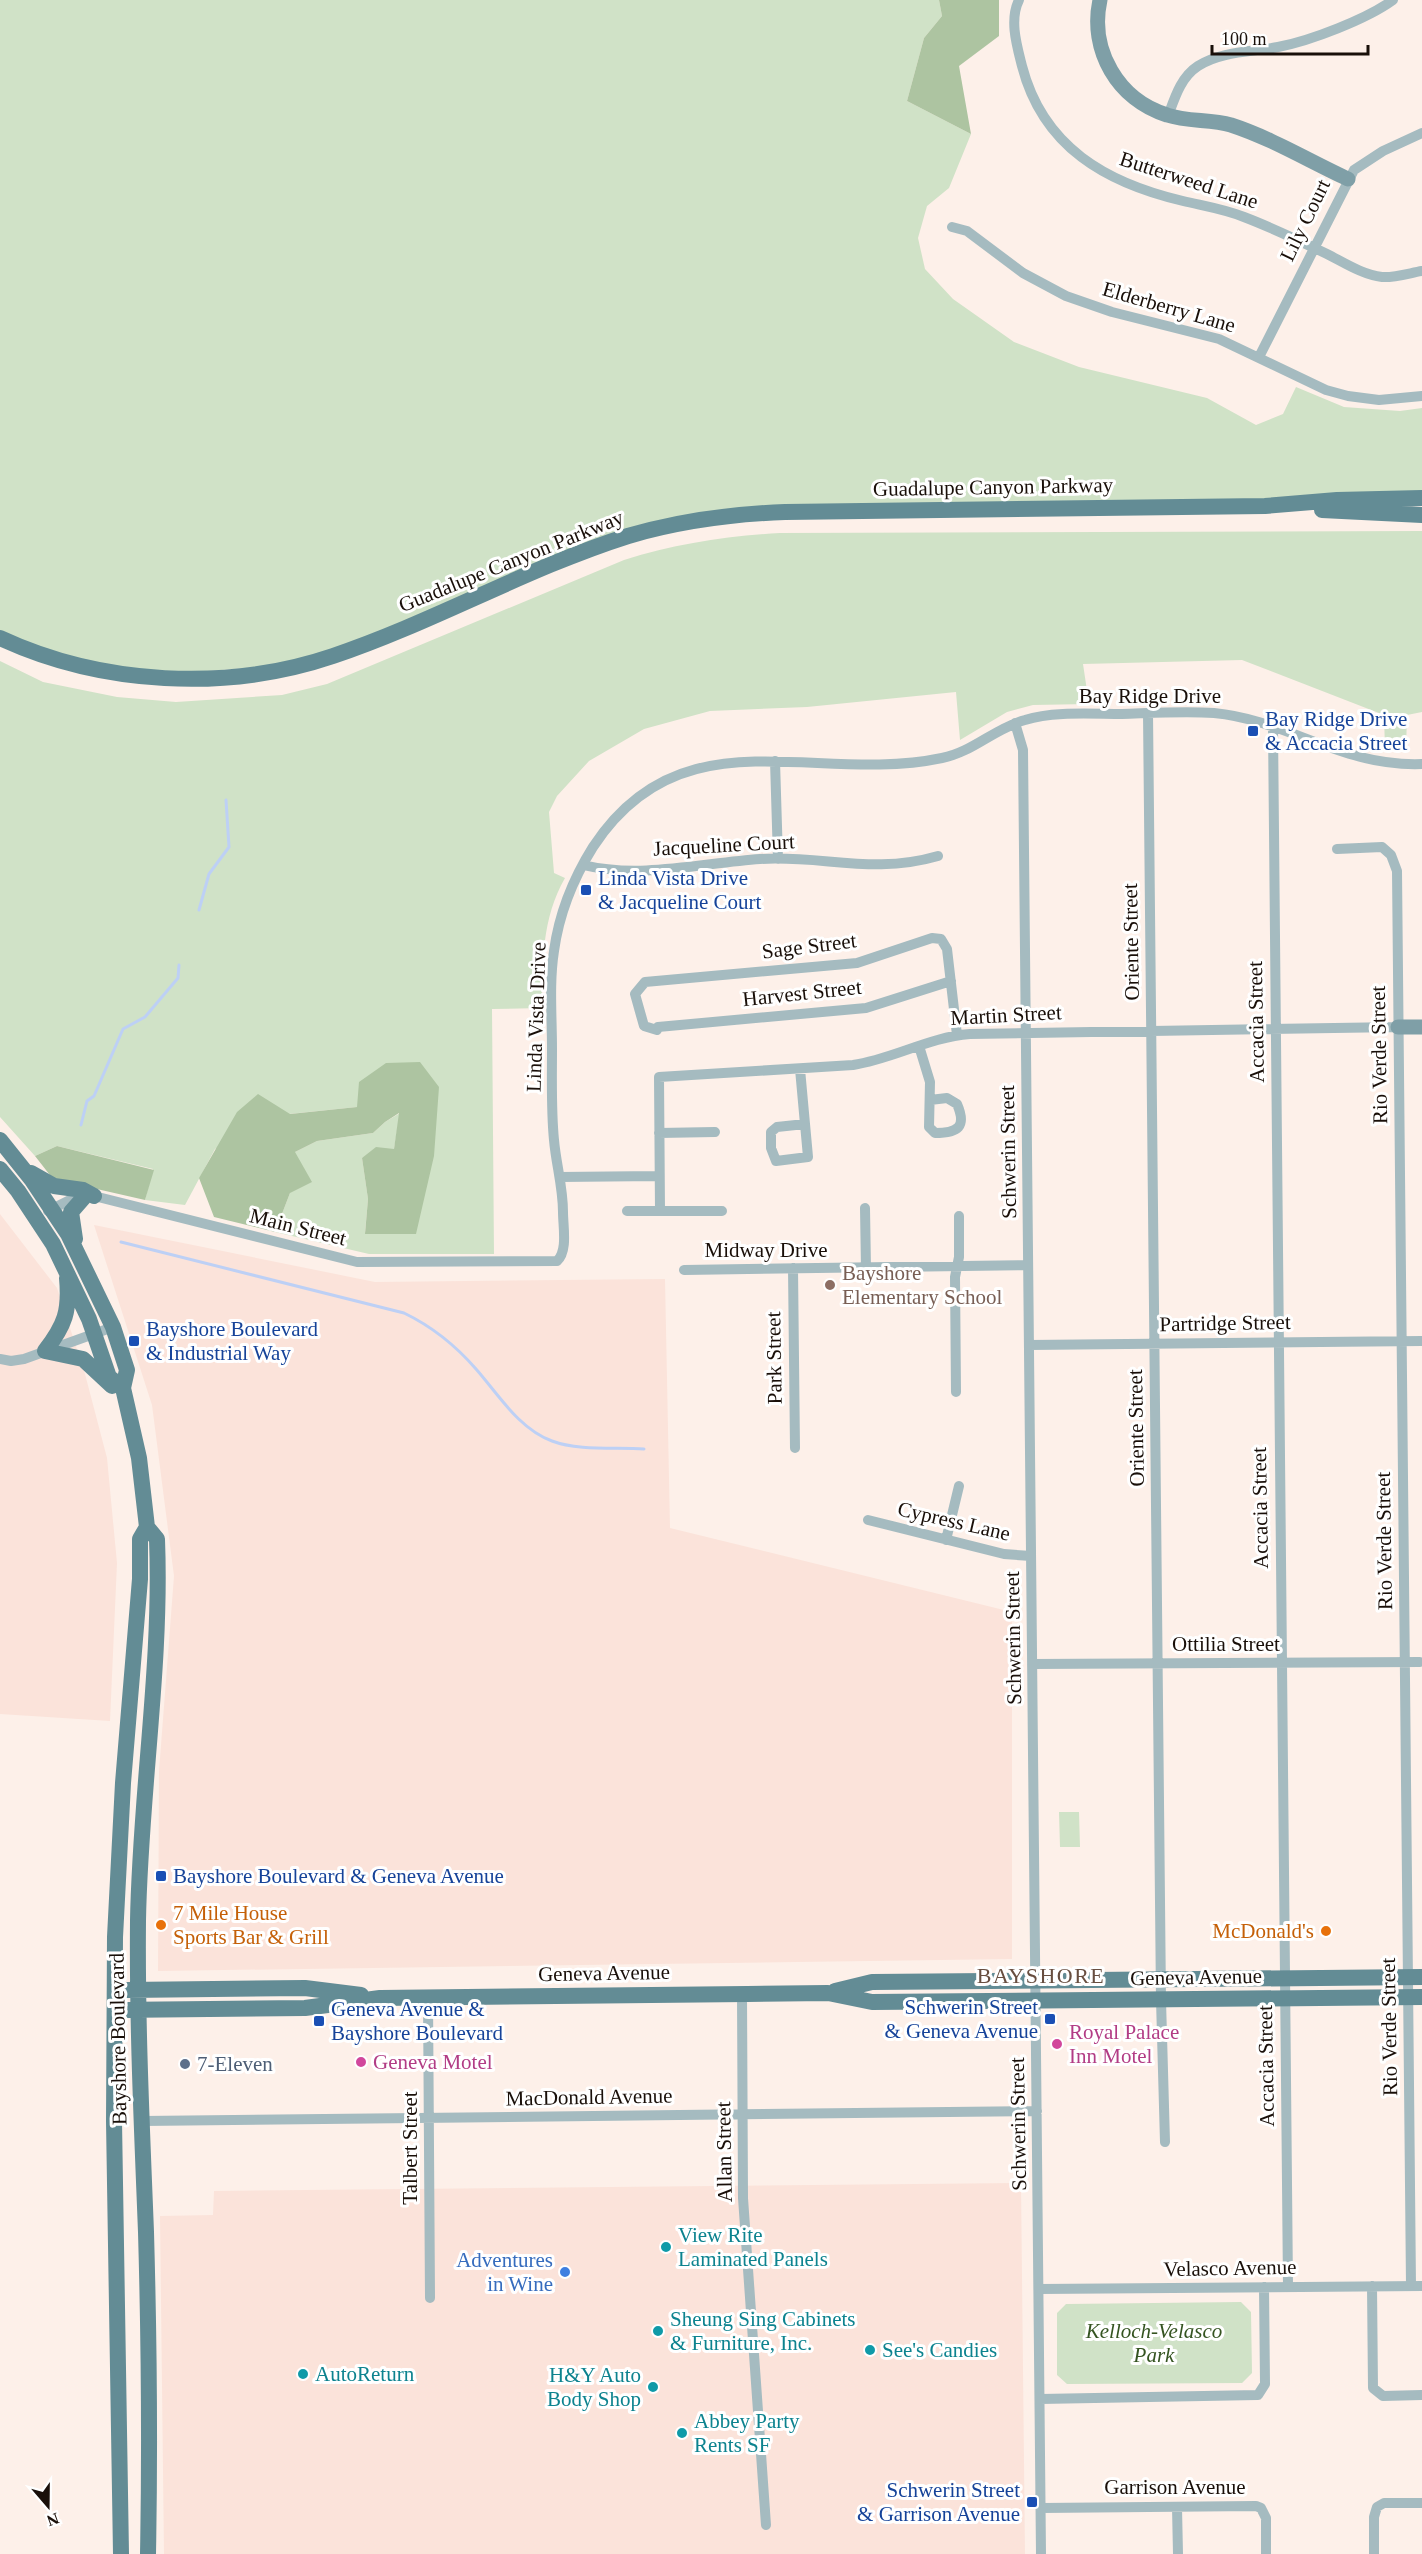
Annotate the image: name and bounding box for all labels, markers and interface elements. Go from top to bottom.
scale bar [1212,18,1368,56]
text: 100 m [1221,29,1267,49]
street label: Butterweed Lane [1117,146,1261,214]
street label: Lily Court [1275,175,1335,265]
street label: Elderberry Lane [1100,277,1238,337]
street label: Guadalupe Canyon Parkway [873,473,1114,501]
street label: Guadalupe Canyon Parkway [395,505,627,617]
street label: Bay Ridge Drive [1079,684,1221,708]
place label: Bay Ridge Drive & Accacia Street [1265,707,1407,755]
marker: Bay Ridge Drive & Accacia Street [1246,724,1260,738]
street label: Jacqueline Court [653,829,796,861]
place label: Linda Vista Drive & Jacqueline Court [598,866,761,914]
marker: Linda Vista Drive & Jacqueline Court [579,883,593,897]
street label: Oriente Street [1118,883,1144,1001]
street label: Sage Street [760,928,858,964]
street label: Linda Vista Drive [521,942,551,1092]
street label: Accacia Street [1243,961,1269,1083]
street label: Harvest Street [741,975,863,1011]
street label: Rio Verde Street [1366,985,1392,1124]
street label: Martin Street [950,1000,1062,1030]
street label: Schwerin Street [995,1085,1021,1219]
street label: Main Street [247,1203,349,1251]
street label: Midway Drive [704,1238,828,1262]
place label: Bayshore Elementary School [842,1261,1003,1309]
marker: Bayshore Elementary School [823,1278,837,1292]
street label: Partridge Street [1159,1310,1291,1336]
street label: Park Street [761,1311,787,1405]
place label: Bayshore Boulevard & Industrial Way [146,1317,319,1365]
marker: Bayshore Boulevard & Industrial Way [127,1334,141,1348]
street label: Oriente Street [1123,1369,1149,1487]
street label: Accacia Street [1247,1447,1273,1569]
street label: Rio Verde Street [1371,1471,1397,1610]
street label: Cypress Lane [895,1496,1013,1546]
street label: Schwerin Street [1000,1571,1026,1705]
street label: Ottilia Street [1172,1632,1280,1656]
place label: Bayshore Boulevard & Geneva Avenue [173,1864,504,1888]
marker: Bayshore Boulevard & Geneva Avenue [154,1869,168,1883]
place label: 7 Mile House Sports Bar & Grill [173,1901,329,1949]
marker: 7 Mile House Sports Bar & Grill [154,1918,168,1932]
place label: McDonald's [1212,1919,1314,1943]
marker: McDonald's [1319,1924,1333,1938]
street label: Bayshore Boulevard [104,1952,131,2125]
street label: Rio Verde Street [1376,1957,1402,2096]
street label: Geneva Avenue [538,1960,670,1986]
district label: BAYSHORE [977,1963,1105,1988]
street label: Geneva Avenue [1130,1964,1262,1990]
place label: Schwerin Street & Geneva Avenue [884,1995,1038,2043]
place label: Geneva Avenue & Bayshore Boulevard [331,1997,504,2045]
street label: Accacia Street [1253,2005,1279,2127]
marker: Schwerin Street & Geneva Avenue [1043,2012,1057,2026]
marker: Geneva Avenue & Bayshore Boulevard [312,2014,326,2028]
place label: Royal Palace Inn Motel [1069,2020,1179,2068]
marker: Royal Palace Inn Motel [1050,2037,1064,2051]
place label: Geneva Motel [373,2050,493,2074]
place label: 7-Eleven [197,2052,273,2076]
marker: Geneva Motel [354,2055,368,2069]
marker: 7-Eleven [178,2057,192,2071]
street label: Schwerin Street [1005,2057,1031,2191]
street label: MacDonald Avenue [505,2084,673,2110]
street label: Talbert Street [398,2091,422,2205]
street label: Allan Street [711,2101,737,2203]
place label: View Rite Laminated Panels [678,2223,828,2271]
marker: View Rite Laminated Panels [659,2240,673,2254]
place label: Adventures in Wine [456,2248,553,2296]
street label: Velasco Avenue [1163,2255,1297,2281]
marker: Adventures in Wine [558,2265,572,2279]
place label: Sheung Sing Cabinets & Furniture, Inc. [670,2307,856,2355]
park label: Kelloch-Velasco Park [1085,2319,1222,2367]
marker: Sheung Sing Cabinets & Furniture, Inc. [651,2324,665,2338]
place label: See's Candies [882,2338,997,2362]
marker: See's Candies [863,2343,877,2357]
place label: AutoReturn [315,2362,415,2386]
place label: H&Y Auto Body Shop [547,2363,641,2411]
marker: AutoReturn [296,2367,310,2381]
marker: H&Y Auto Body Shop [646,2380,660,2394]
place label: Abbey Party Rents SF [694,2409,800,2457]
marker: Abbey Party Rents SF [675,2426,689,2440]
street label: Garrison Avenue [1104,2475,1246,2499]
north arrow [18,2476,78,2536]
place label: Schwerin Street & Garrison Avenue [857,2478,1020,2526]
marker: Schwerin Street & Garrison Avenue [1025,2495,1039,2509]
text: N [44,2510,61,2530]

